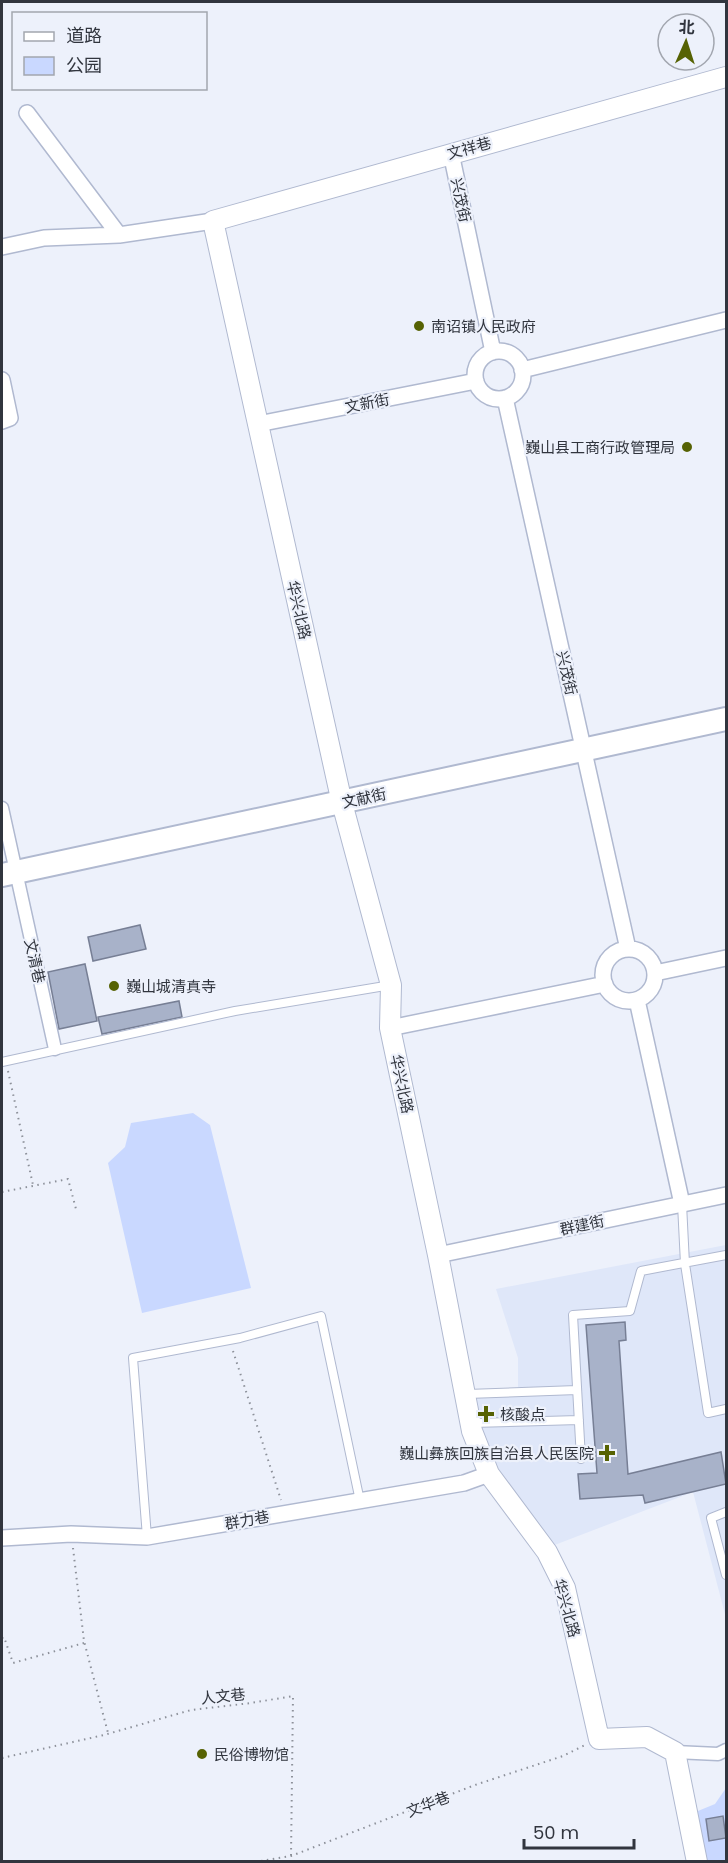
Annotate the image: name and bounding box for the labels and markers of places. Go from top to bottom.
place label: 南诏镇人民政府 [431,316,536,337]
marker: 南诏镇人民政府 [412,319,426,333]
place label: 巍山县工商行政管理局 [525,437,675,458]
marker: 巍山县工商行政管理局 [680,440,694,454]
place label: 巍山城清真寺 [126,976,216,997]
marker: 巍山城清真寺 [107,979,121,993]
place label: 核酸点 [500,1404,545,1425]
marker: 核酸点 [477,1405,495,1423]
place label: 巍山彝族回族自治县人民医院 [399,1443,594,1464]
marker: 巍山彝族回族自治县人民医院 [598,1444,616,1462]
place label: 民俗博物馆 [214,1744,289,1765]
marker: 民俗博物馆 [195,1747,209,1761]

